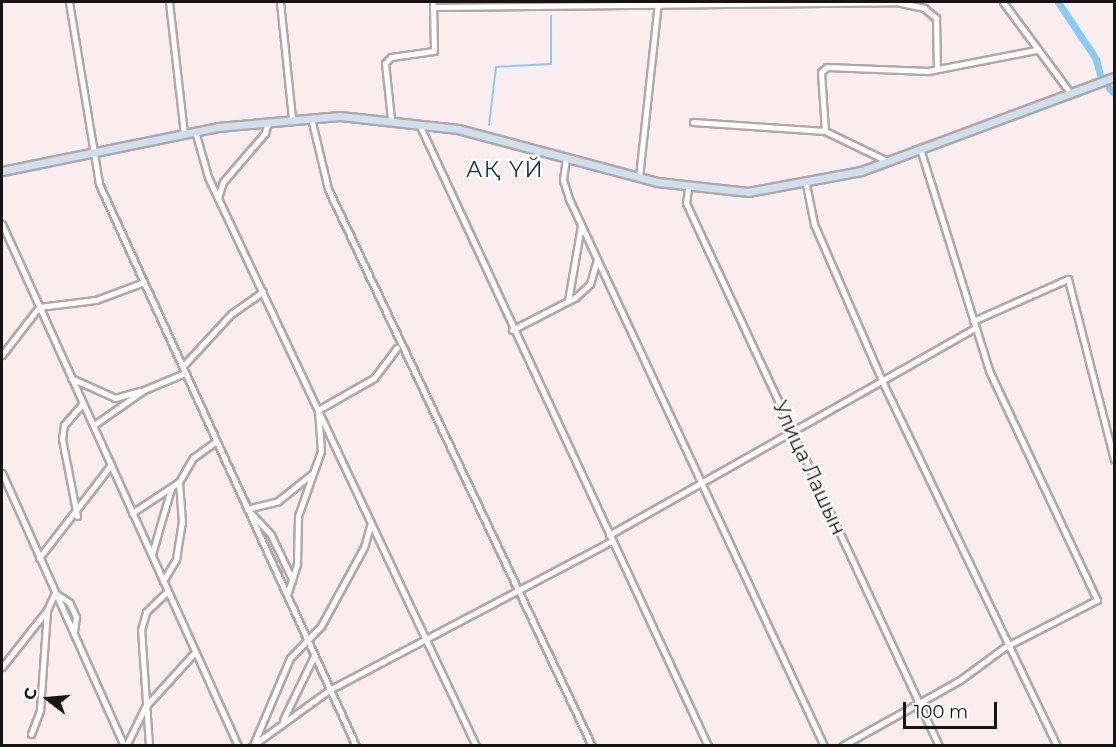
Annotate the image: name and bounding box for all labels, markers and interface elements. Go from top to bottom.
district label: АҚ ҮЙ [466,157,544,183]
street label: Улица Лашын [767,397,851,539]
north arrow [18,669,78,729]
text: С [19,686,41,702]
scale bar [906,690,1000,728]
text: 100 m [914,701,968,723]

